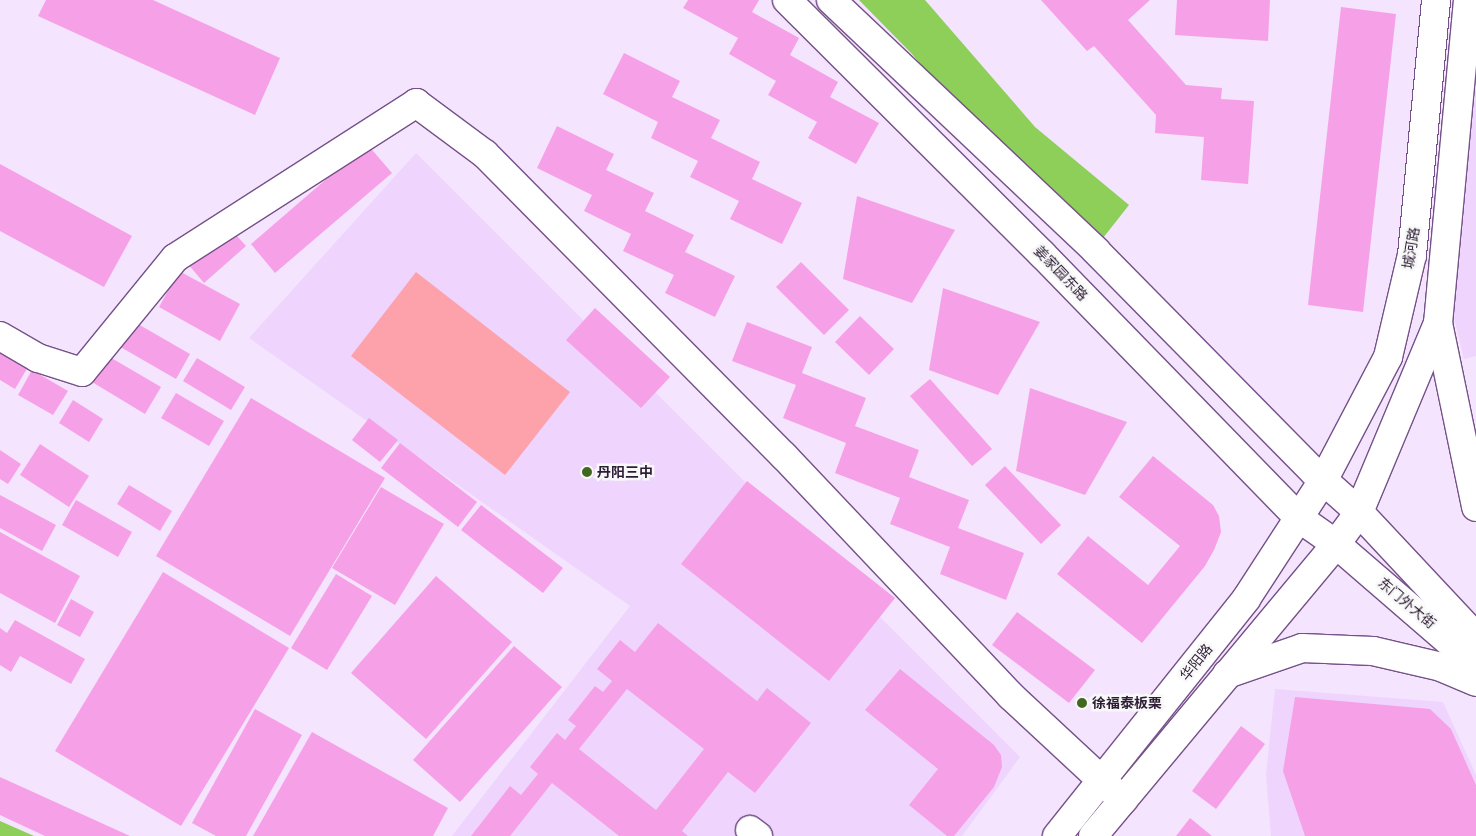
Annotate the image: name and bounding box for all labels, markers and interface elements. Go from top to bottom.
street label: 城河路 [1399,226,1423,270]
street label: 姜家园东路 [1031,242,1091,304]
place label: 丹阳三中 [597,464,653,480]
marker: 丹阳三中 [581,466,593,478]
street label: 东门外大街 [1375,574,1439,632]
street label: 华阳路 [1176,640,1216,684]
place label: 徐福泰板栗 [1092,695,1162,711]
marker: 徐福泰板栗 [1076,697,1088,709]

